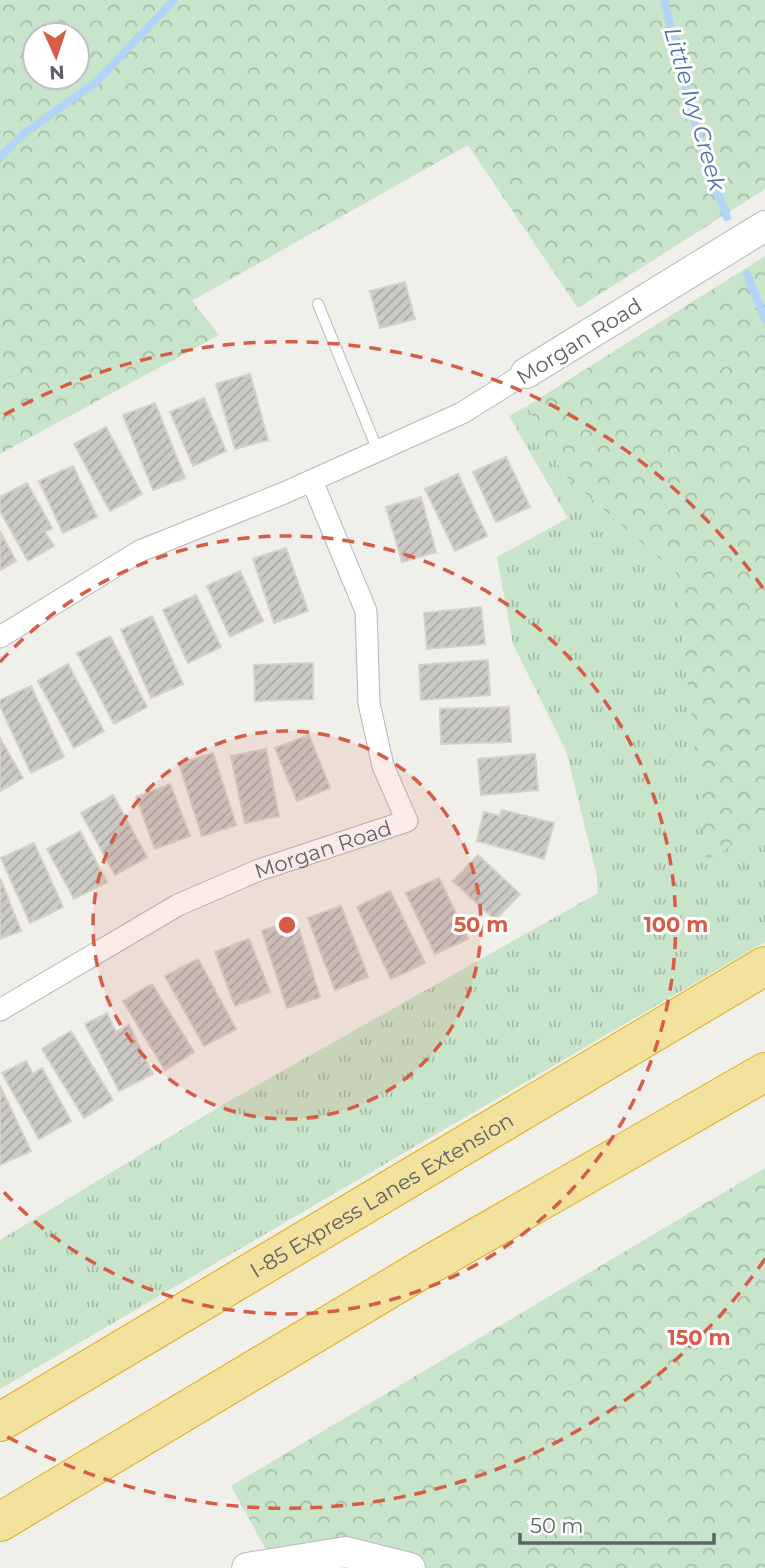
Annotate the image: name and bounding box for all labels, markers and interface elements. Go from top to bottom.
north arrow [21,21,91,91]
water label: Little Ivy Creek [658,24,732,195]
text: N [49,61,65,84]
street label: Morgan Road [512,293,646,389]
street label: Morgan Road [251,815,394,883]
text: 50 m [454,912,508,937]
text: 100 m [644,912,708,937]
centre of rings [275,913,299,937]
street label: I-85 Express Lanes Extension [245,1107,517,1283]
text: 150 m [668,1325,730,1350]
scale bar [520,1502,714,1546]
text: 50 m [530,1513,584,1538]

